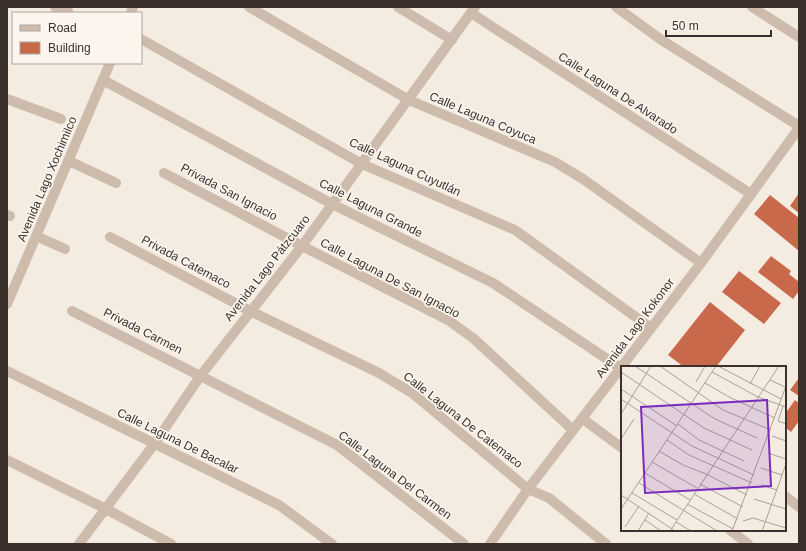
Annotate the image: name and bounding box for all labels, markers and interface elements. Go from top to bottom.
legend [12,12,142,64]
scale bar [666,12,771,38]
text: 50 m [672,19,699,33]
text: Road [48,21,77,35]
text: Building [48,41,91,55]
street label: Calle Laguna De Alvarado [556,49,681,137]
street label: Calle Laguna Coyuca [427,89,539,147]
street label: Avenida Lago Xochimilco [14,114,80,244]
street label: Calle Laguna Cuyutlán [347,135,463,199]
street label: Privada San Ignacio [178,161,280,224]
street label: Calle Laguna Grande [317,176,425,240]
street label: Avenida Lago Pátzcuaro [221,212,313,324]
street label: Privada Catemaco [139,233,233,292]
street label: Calle Laguna De San Ignacio [318,235,462,321]
street label: Avenida Lago Kokonor [593,275,677,381]
street label: Privada Carmen [101,305,185,357]
inset map [621,366,786,531]
street label: Calle Laguna De Catemaco [401,369,526,471]
street label: Calle Laguna De Bacalar [115,405,241,477]
street label: Calle Laguna Del Carmen [336,428,454,522]

